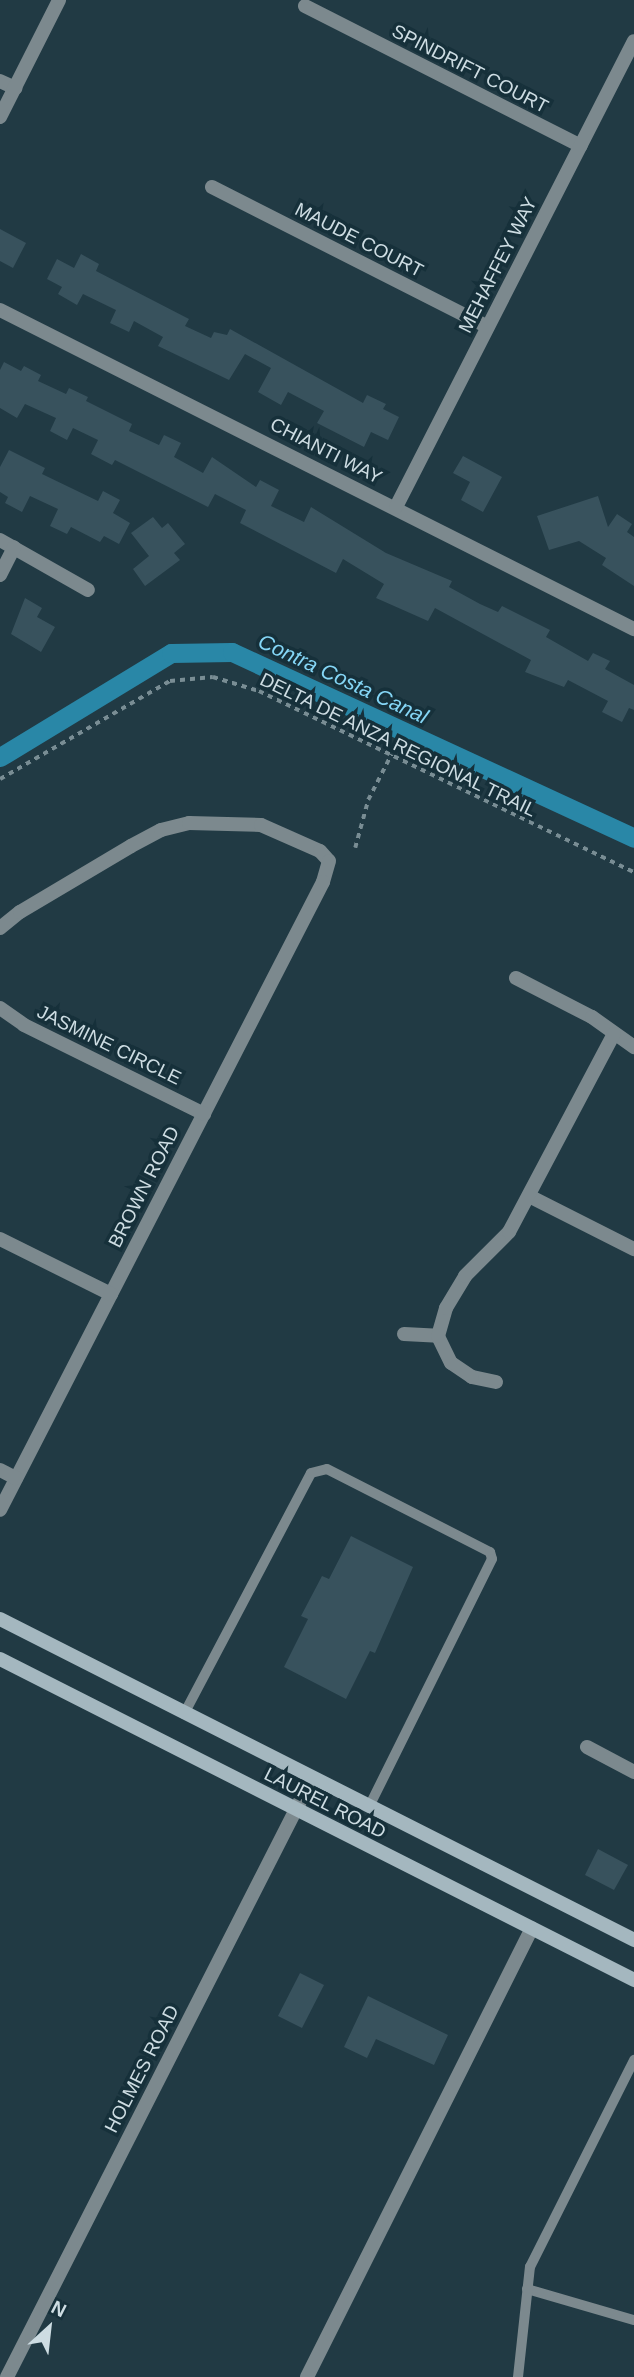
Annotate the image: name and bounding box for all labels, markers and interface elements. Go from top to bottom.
street label: SPINDRIFT COURT [388,20,552,118]
street label: MEHAFFEY WAY [454,193,542,337]
street label: MAUDE COURT [291,198,427,282]
street label: CHIANTI WAY [266,413,386,489]
water label: Contra Costa Canal [254,629,432,729]
street label: DELTA DE ANZA REGIONAL TRAIL [254,667,542,823]
street label: JASMINE CIRCLE [33,1000,185,1090]
street label: BROWN ROAD [104,1123,184,1251]
street label: LAUREL ROAD [260,1762,390,1844]
street label: HOLMES ROAD [100,2001,184,2137]
north arrow [14,2293,84,2363]
text: N [48,2296,70,2321]

